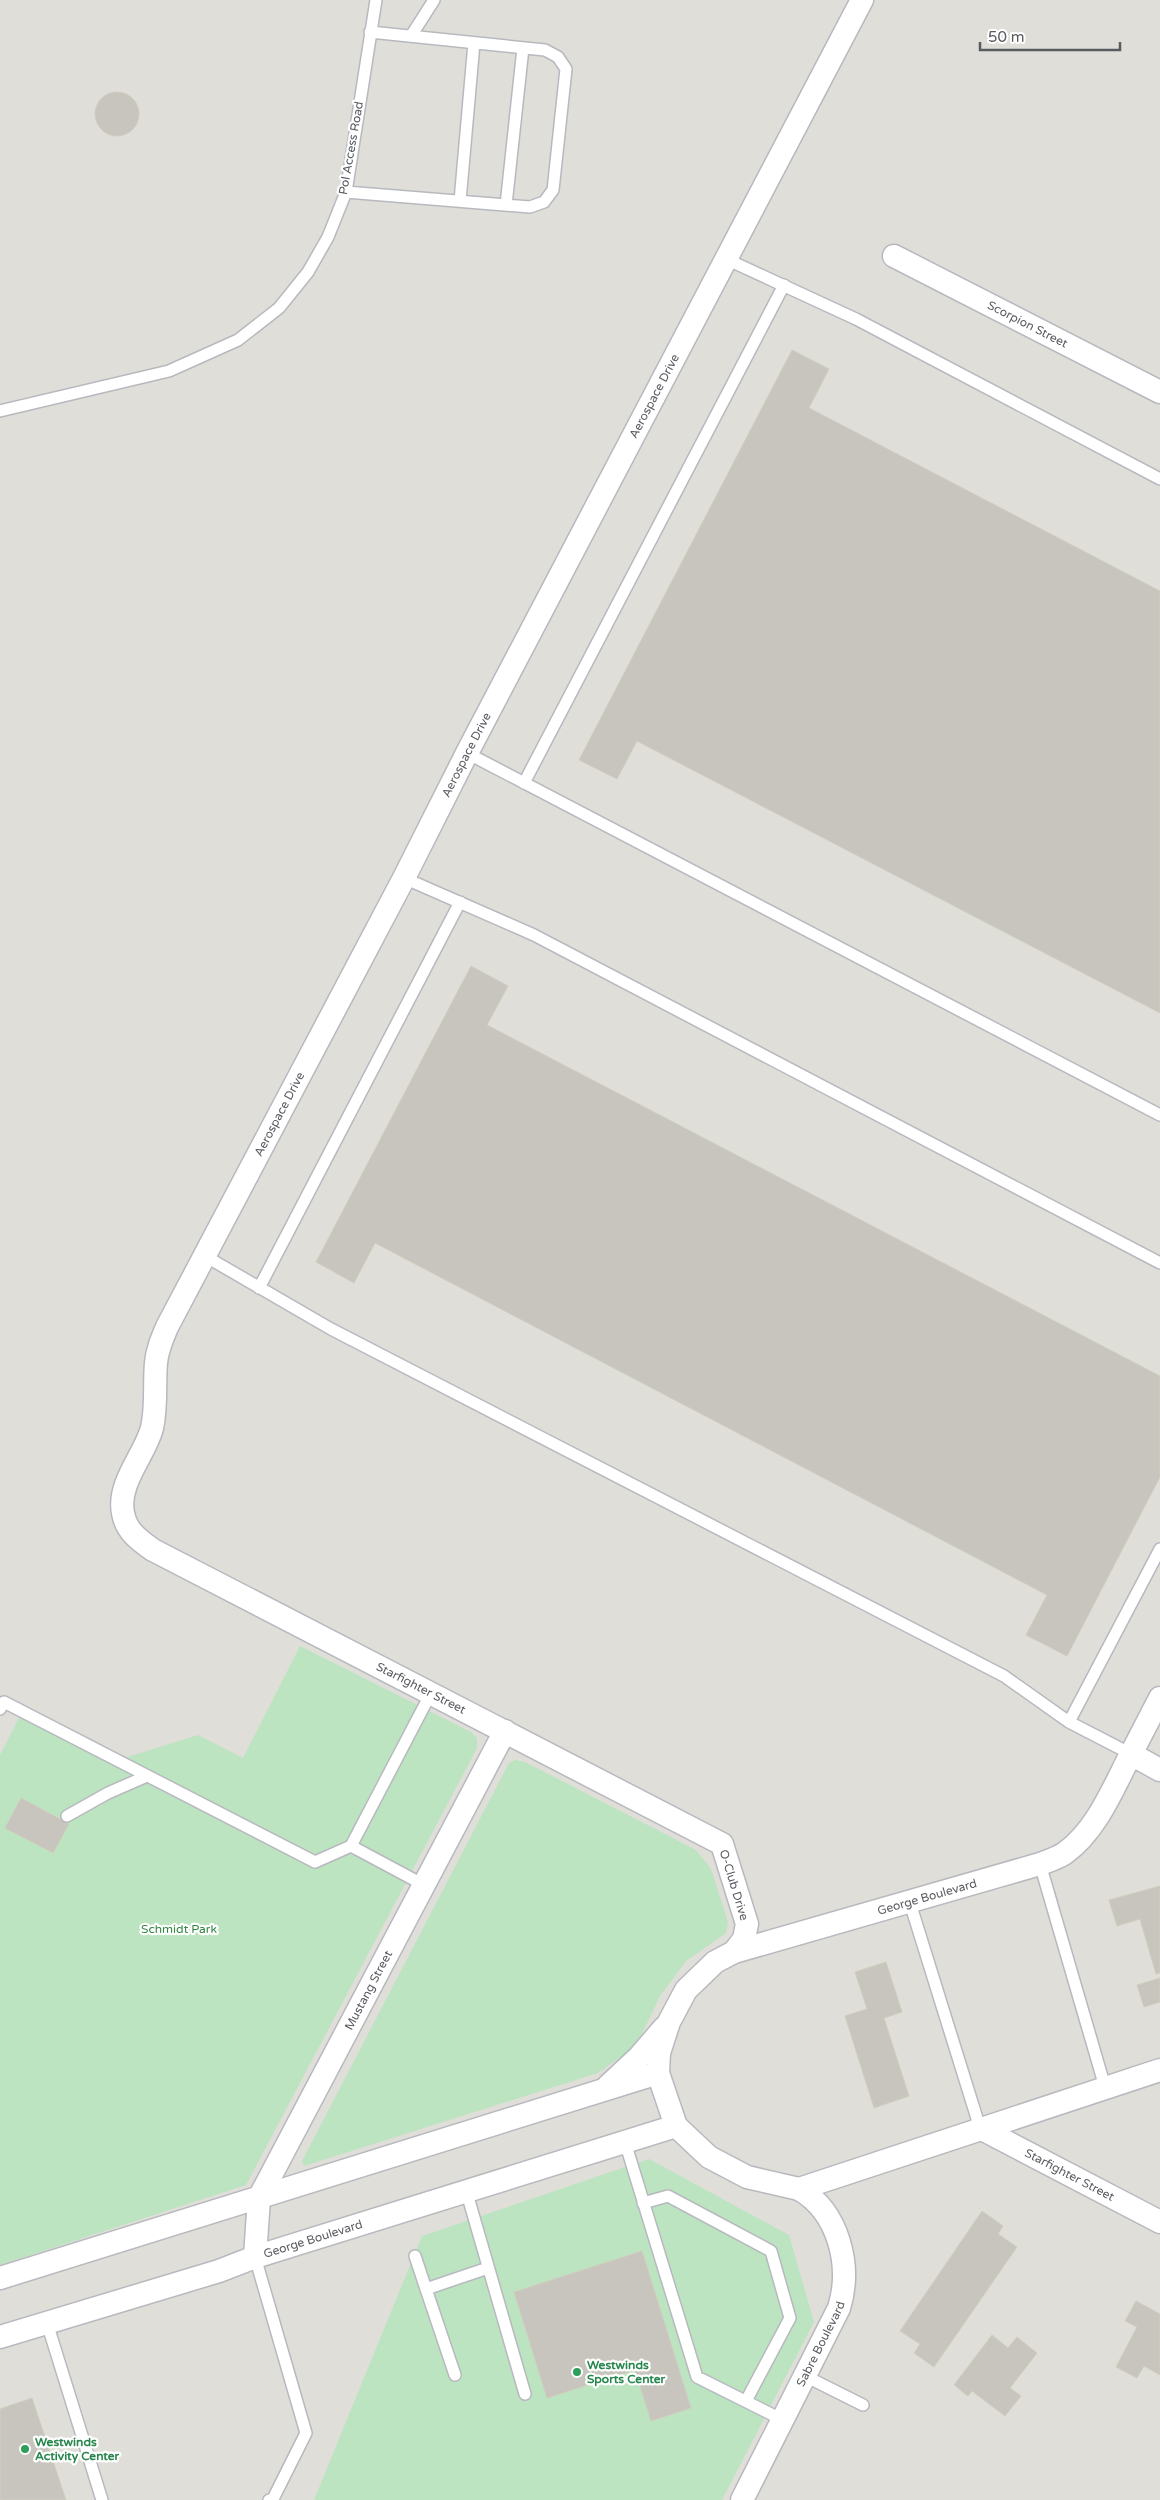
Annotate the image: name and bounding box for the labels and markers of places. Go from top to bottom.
place label: Westwinds Sports Center [587,2358,666,2387]
marker: Westwinds Sports Center [571,2366,583,2378]
place label: Westwinds Activity Center [35,2435,120,2464]
marker: Westwinds Activity Center [19,2443,31,2455]

